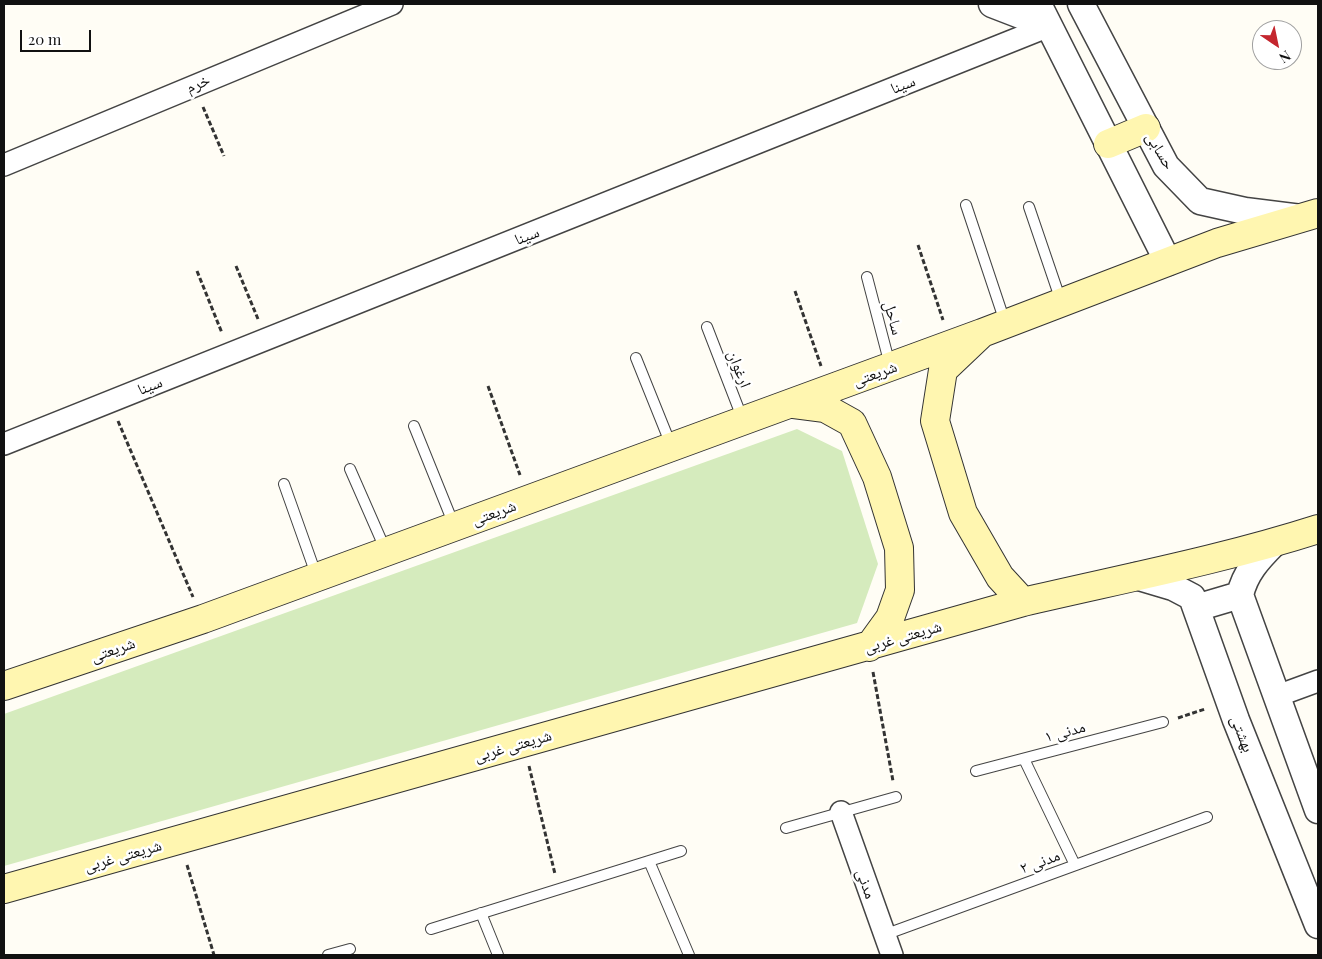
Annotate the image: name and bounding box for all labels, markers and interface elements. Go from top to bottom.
scale bar [22,20,94,52]
north arrow [1252,20,1302,70]
text: 20 m [28,29,61,49]
text: N [1276,46,1295,68]
street label: خرم [183,70,213,98]
street label: سینا [888,71,918,99]
street label: حسابی [1141,129,1179,173]
street label: سینا [512,222,542,250]
street label: ساحل [879,299,907,337]
street label: ارغوان [723,347,755,391]
street label: شریعتی [850,357,900,391]
street label: سینا [135,372,165,400]
street label: شریعتی [469,496,519,530]
street label: شریعتی غربی [862,617,944,657]
street label: شریعتی [88,633,138,667]
street label: بهشتی [1226,713,1258,755]
street label: مدنی ۱ [1043,717,1087,747]
street label: شریعتی غربی [472,726,554,766]
street label: شریعتی غربی [82,836,164,876]
street label: مدنی ۲ [1017,846,1063,878]
street label: مدنی [852,867,880,901]

